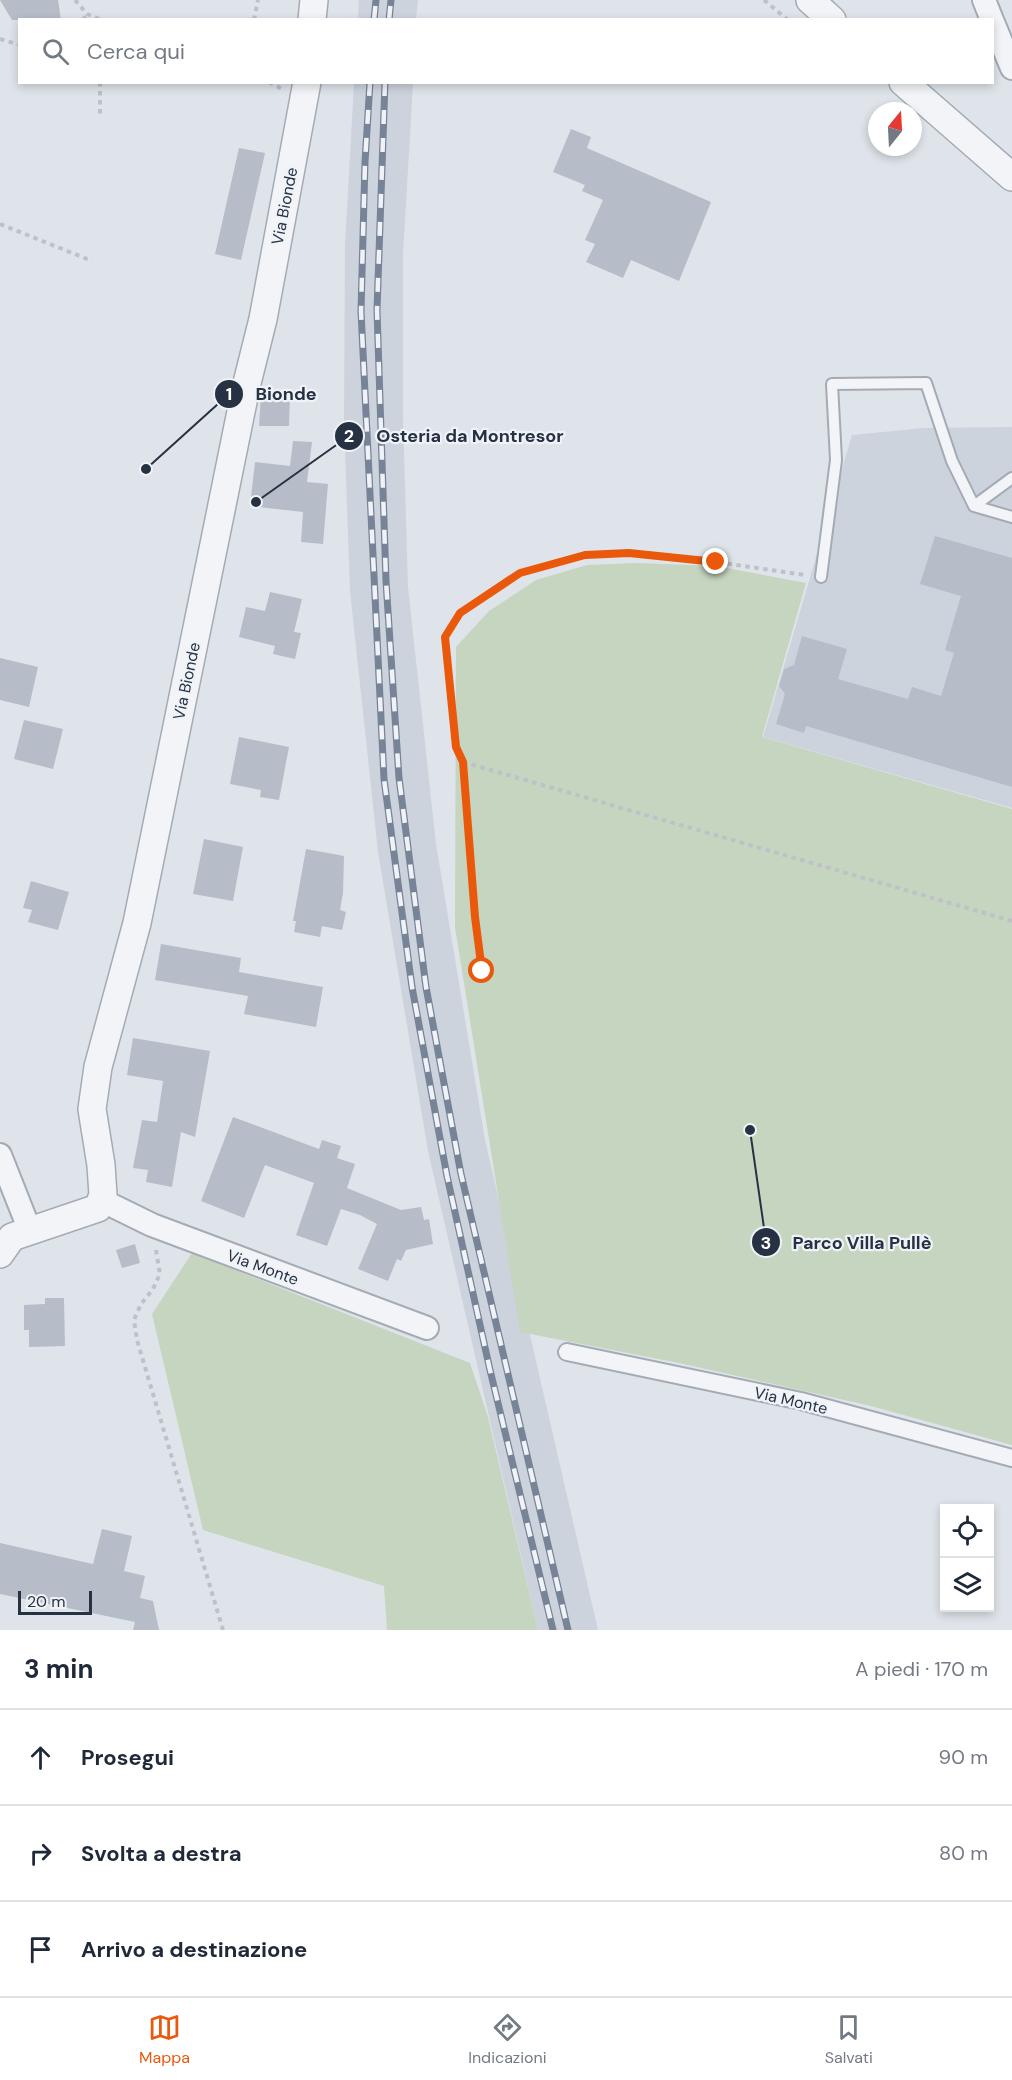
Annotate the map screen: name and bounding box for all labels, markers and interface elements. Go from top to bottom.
search box [18,18,994,84]
icon: search [39,35,72,68]
text: Cerca qui [87,37,185,66]
north arrow [868,102,922,156]
street label: Via Bionde [267,165,302,247]
callout: Bionde [214,376,329,412]
text: 1 [226,382,232,406]
text: Bionde [255,382,317,406]
callout: Osteria da Montresor [334,418,576,454]
text: 2 [344,424,354,448]
text: Osteria da Montresor [376,424,564,448]
route end [702,548,728,574]
street label: Via Bionde [168,640,205,722]
route start [468,957,494,983]
callout: Parco Villa Pullè [751,1224,944,1260]
text: 3 [761,1231,771,1255]
text: Parco Villa Pullè [793,1231,932,1255]
street label: Via Monte [224,1245,302,1290]
street label: Via Monte [752,1382,830,1419]
map controls [940,1504,994,1612]
button: locate [940,1504,994,1558]
button: layers [940,1558,994,1612]
scale bar [18,1588,92,1616]
text: 20 m [27,1591,66,1612]
text: 3 min [24,1652,93,1686]
text: A piedi · 170 m [855,1656,988,1682]
icon: ahead [24,1741,57,1774]
text: Prosegui [81,1743,174,1772]
text: 90 m [939,1744,988,1770]
icon: right [24,1837,57,1870]
text: Svolta a destra [81,1839,242,1868]
text: 80 m [939,1840,988,1866]
icon: arrive [24,1933,57,1966]
text: Arrivo a destinazione [81,1935,307,1964]
tab: Mappa [139,2011,190,2068]
tab: Indicazioni [468,2011,547,2068]
tab: Salvati [825,2011,873,2068]

